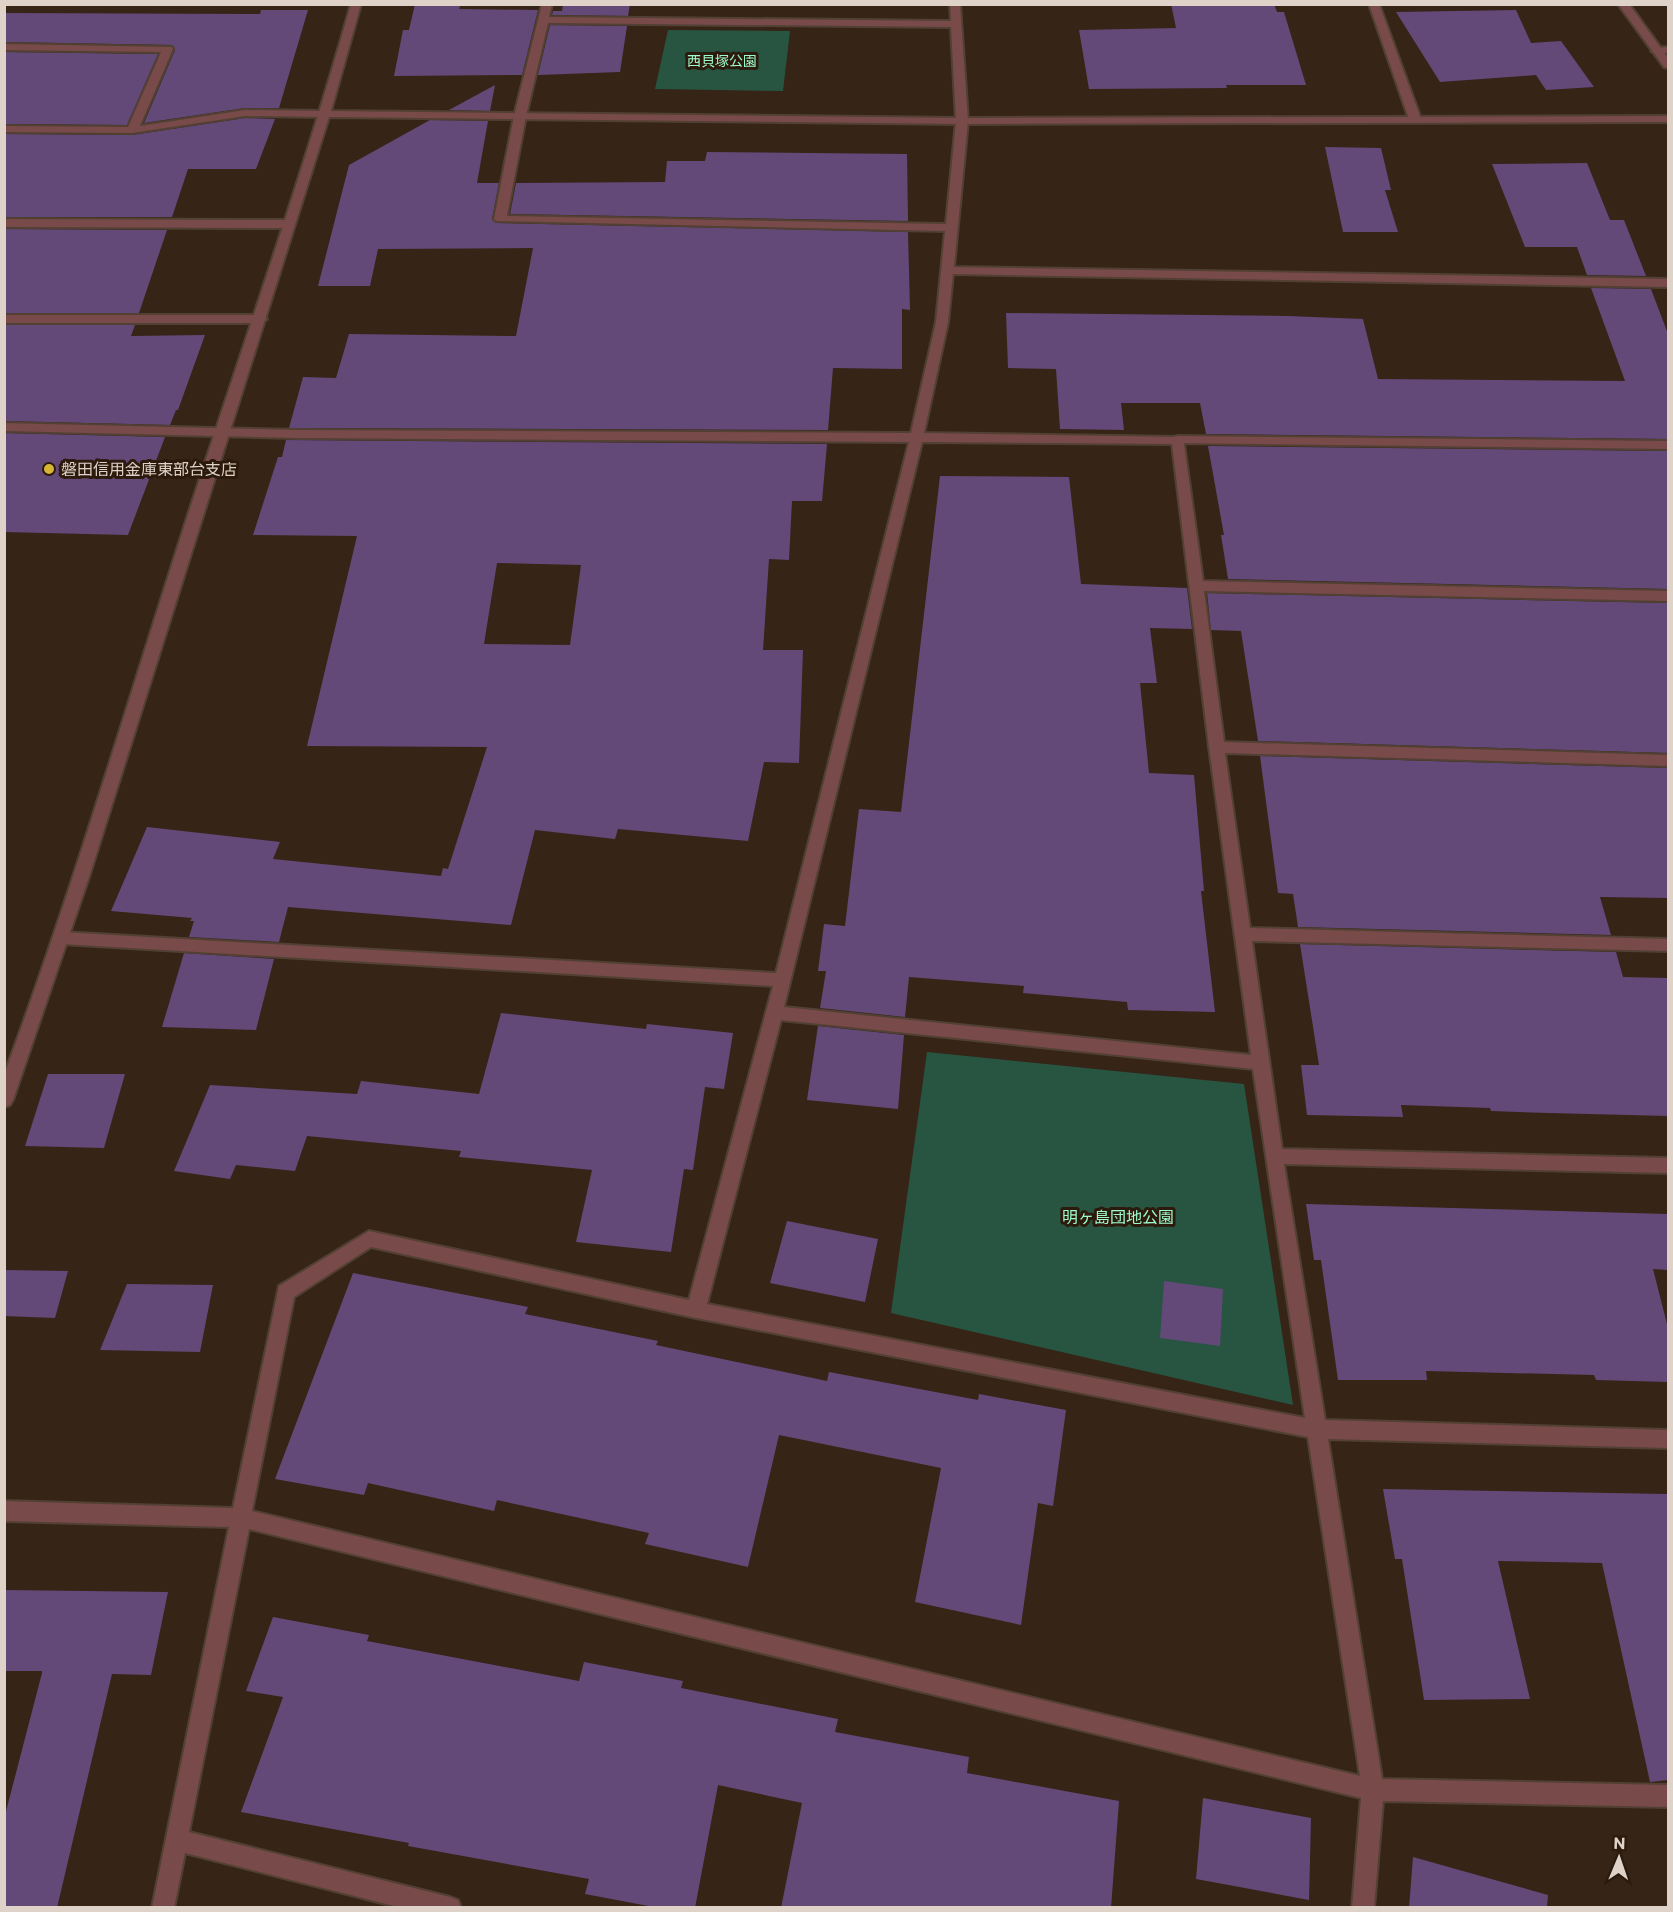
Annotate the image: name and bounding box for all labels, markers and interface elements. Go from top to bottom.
park label: 西貝塚公園 [687,52,757,69]
place label: 磐田信用金庫東部台支店 [61,459,237,478]
marker: 磐田信用金庫東部台支店 [42,462,56,476]
park label: 明ヶ島団地公園 [1062,1207,1174,1226]
north arrow [1589,1828,1649,1888]
text: N [1613,1833,1626,1852]

